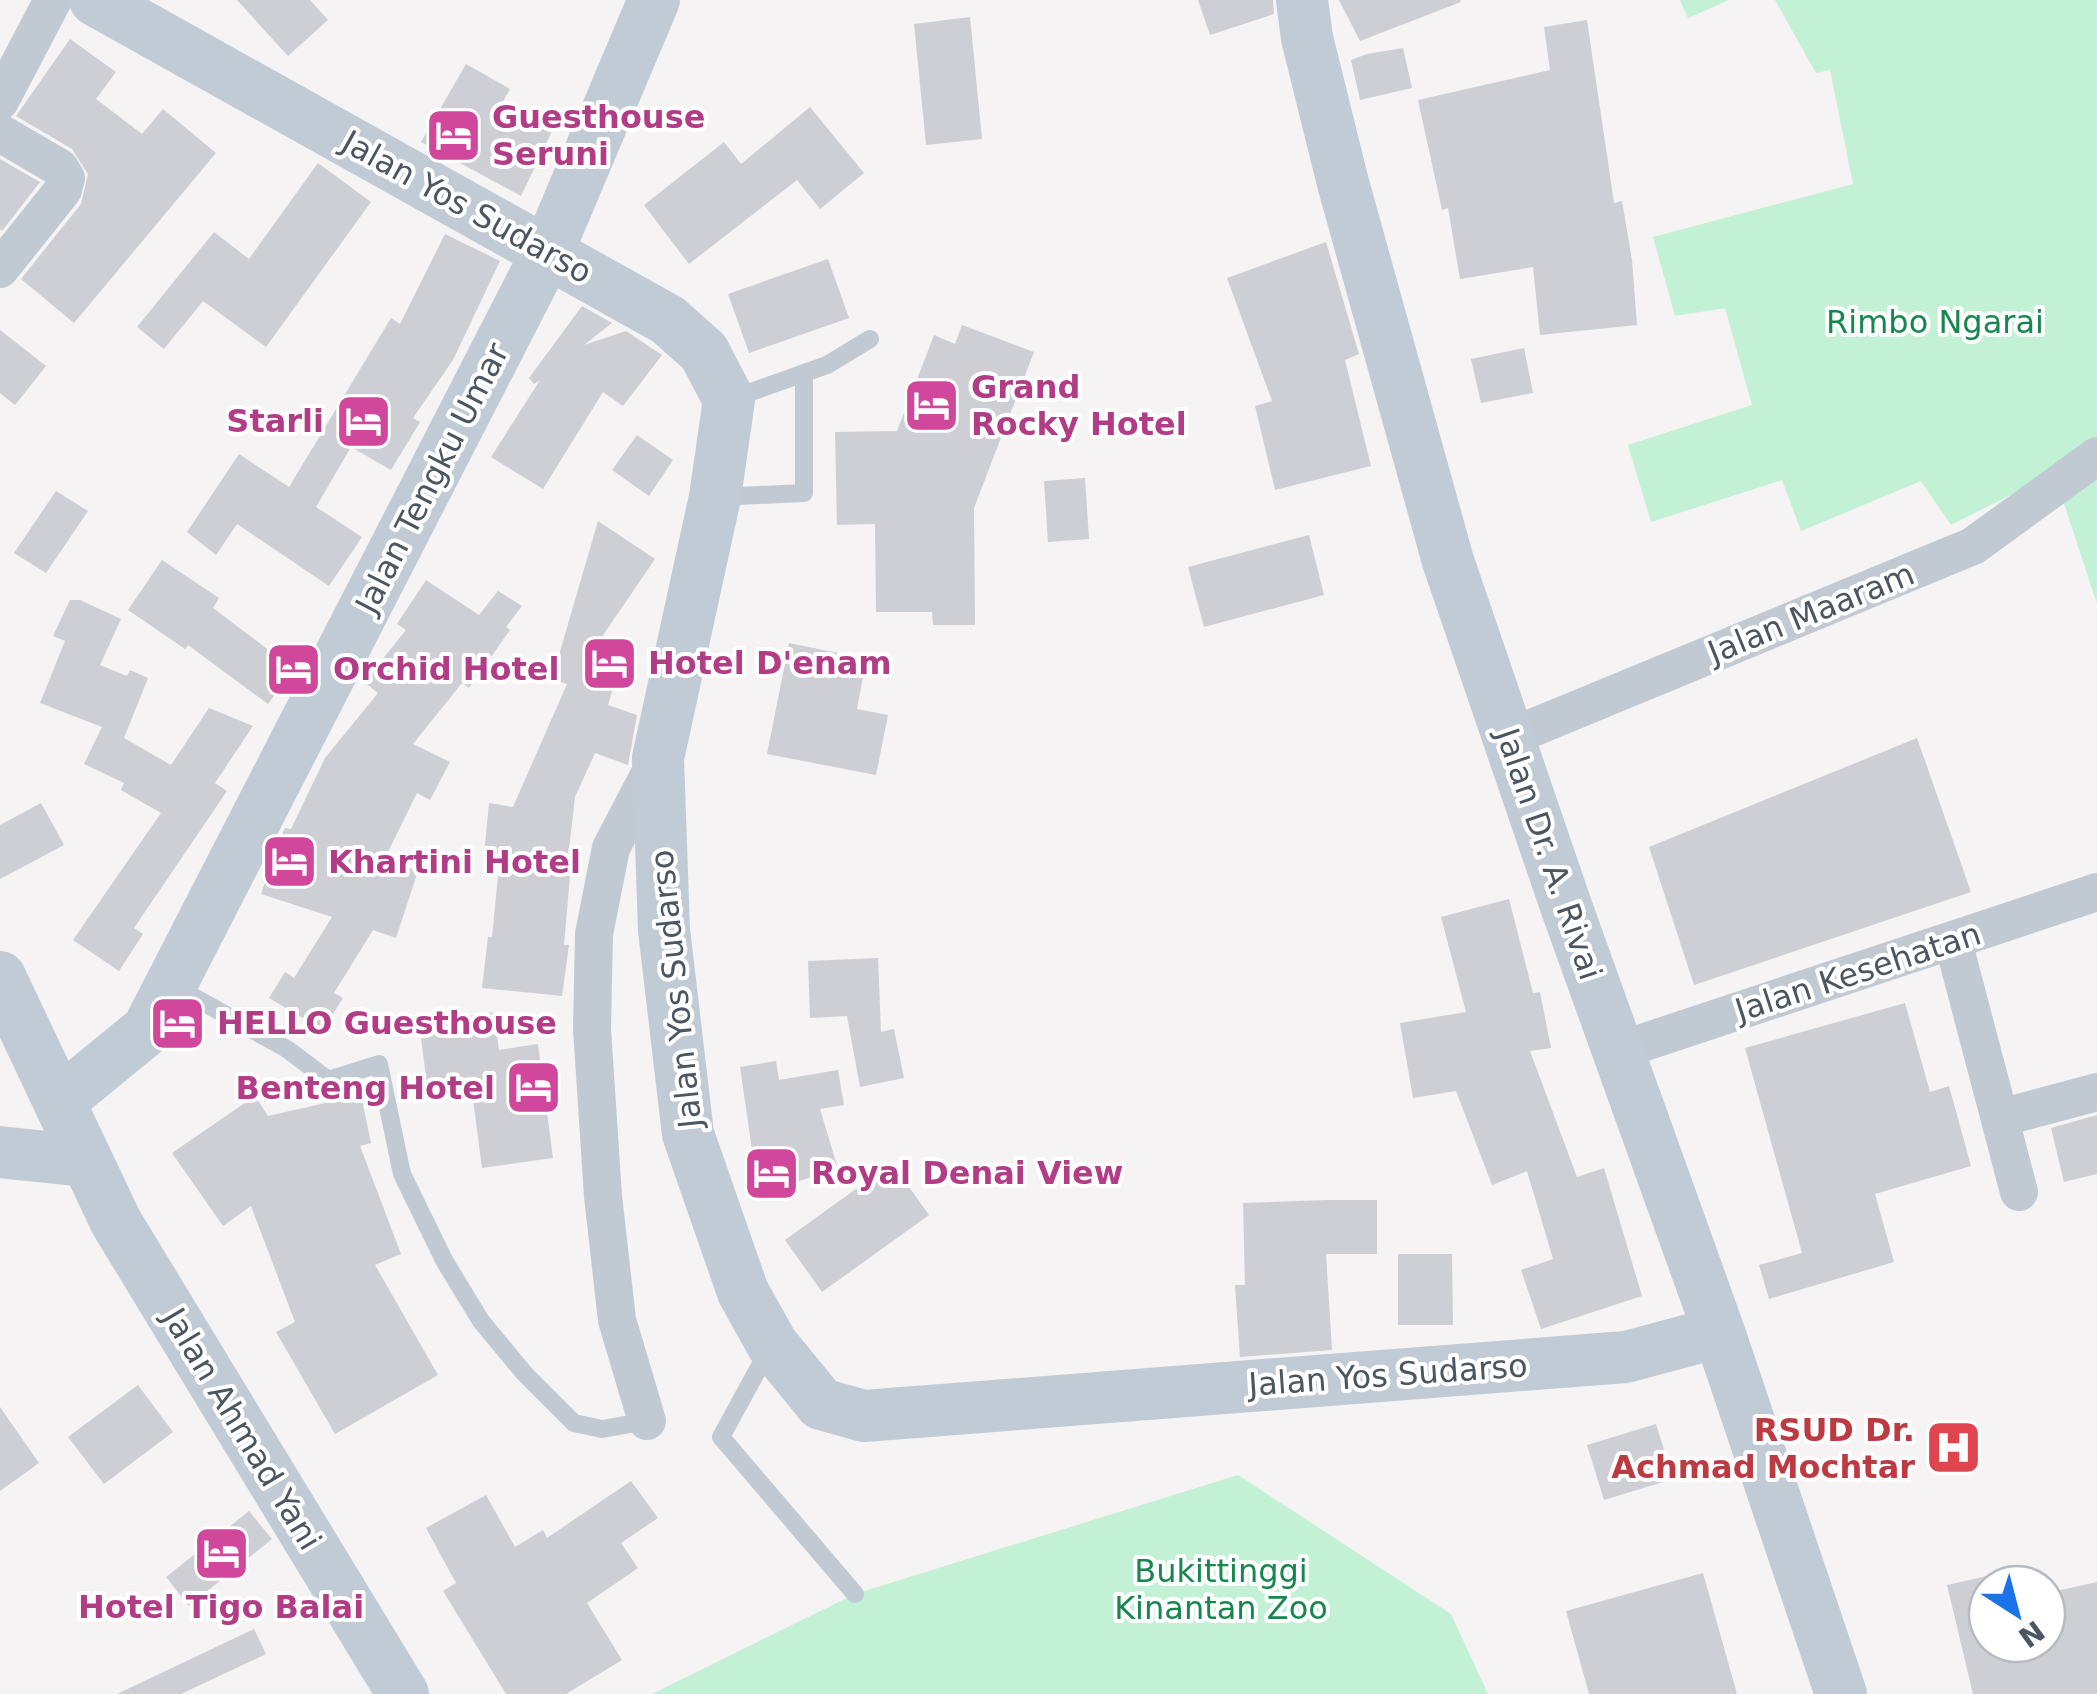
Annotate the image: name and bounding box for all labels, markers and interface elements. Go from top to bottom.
place label: Guesthouse Seruni [492,98,705,173]
hotel icon: Guesthouse Seruni [423,105,483,165]
street label: Jalan Yos Sudarso [334,122,599,291]
park label: Rimbo Ngarai [1826,303,2044,341]
street label: Jalan Tengku Umar [347,336,517,621]
place label: Grand Rocky Hotel [971,368,1187,443]
hotel icon: Grand Rocky Hotel [902,375,962,435]
hotel icon: Starli [333,391,393,451]
place label: Starli [226,402,324,440]
street label: Jalan Maaram [1701,554,1920,672]
hotel icon: Hotel D'enam [579,633,639,693]
hotel icon: Orchid Hotel [264,639,324,699]
place label: Hotel D'enam [648,644,892,682]
place label: Orchid Hotel [333,650,559,688]
street label: Jalan Dr. A. Rivai [1488,721,1610,985]
hotel icon: Khartini Hotel [259,832,319,892]
place label: Khartini Hotel [328,843,581,881]
street label: Jalan Yos Sudarso [642,848,710,1132]
street label: Jalan Kesehatan [1729,914,1985,1030]
hotel icon: HELLO Guesthouse [148,993,208,1053]
place label: HELLO Guesthouse [217,1004,557,1042]
hotel icon: Benteng Hotel [504,1058,564,1118]
place label: Benteng Hotel [236,1069,495,1107]
hotel icon: Royal Denai View [742,1143,802,1203]
place label: Royal Denai View [811,1154,1123,1192]
street label: Jalan Ahmad Yani [154,1299,329,1557]
street label: Jalan Yos Sudarso [1245,1346,1529,1404]
place label: RSUD Dr. Achmad Mochtar [1611,1411,1915,1486]
hospital icon: RSUD Dr. Achmad Mochtar [1924,1418,1984,1478]
hotel icon: Hotel Tigo Balai [191,1523,251,1583]
park label: Bukittinggi Kinantan Zoo [1114,1552,1328,1627]
north arrow [1967,1564,2067,1664]
place label: Hotel Tigo Balai [78,1588,364,1626]
text: N [2012,1614,2051,1654]

